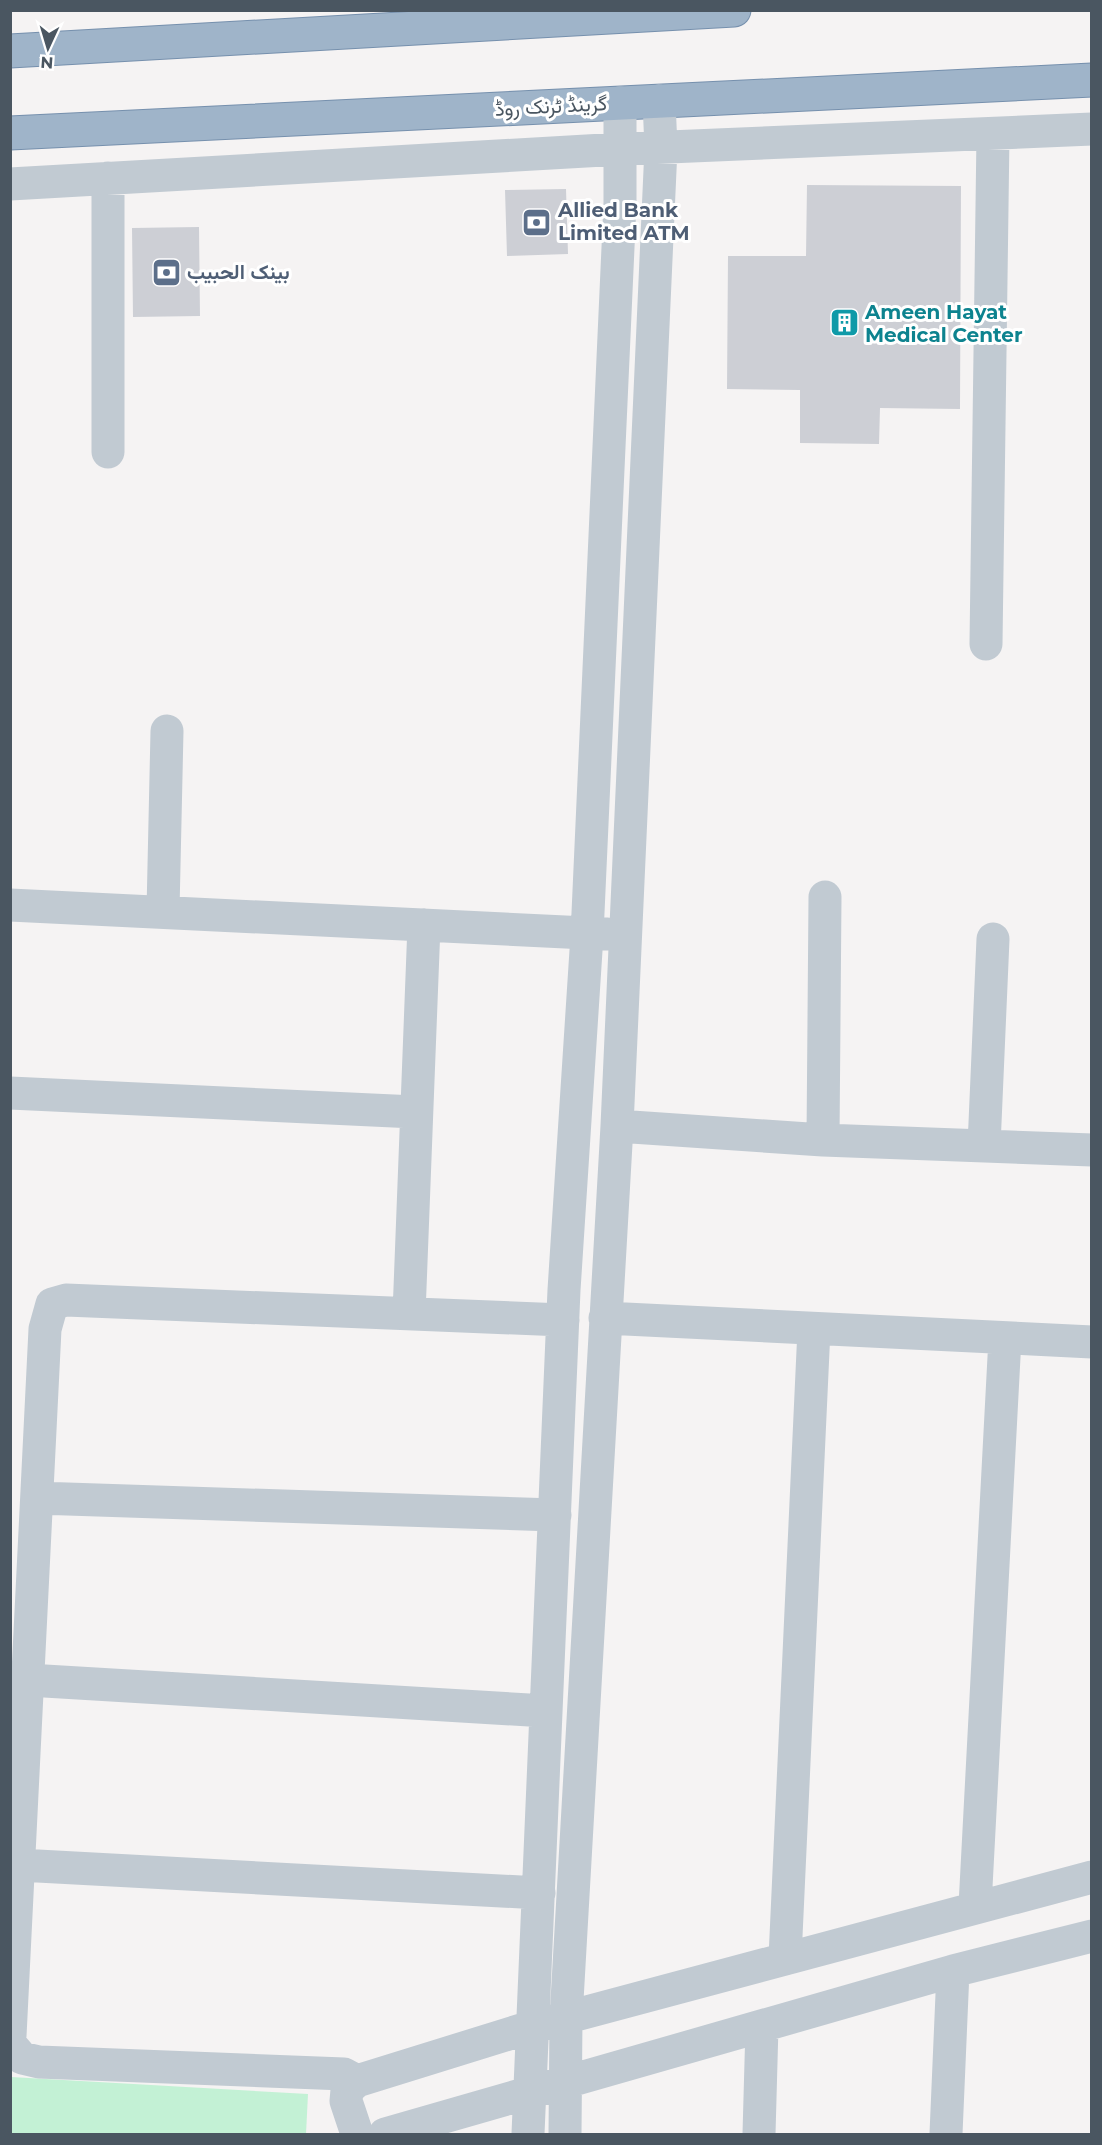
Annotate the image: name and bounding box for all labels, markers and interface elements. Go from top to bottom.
north arrow [18,18,78,78]
text: N [40,53,54,72]
street label: گرینڈ ٹرنک روڈ [494,91,608,122]
place label: Allied Bank Limited ATM [557,198,690,245]
bank icon: Allied Bank Limited ATM [521,206,553,238]
bank icon: بينک الحبيب [150,256,182,288]
place label: بينک الحبيب [187,260,290,284]
place label: Ameen Hayat Medical Center [864,300,1023,347]
building icon: Ameen Hayat Medical Center [828,307,860,339]

